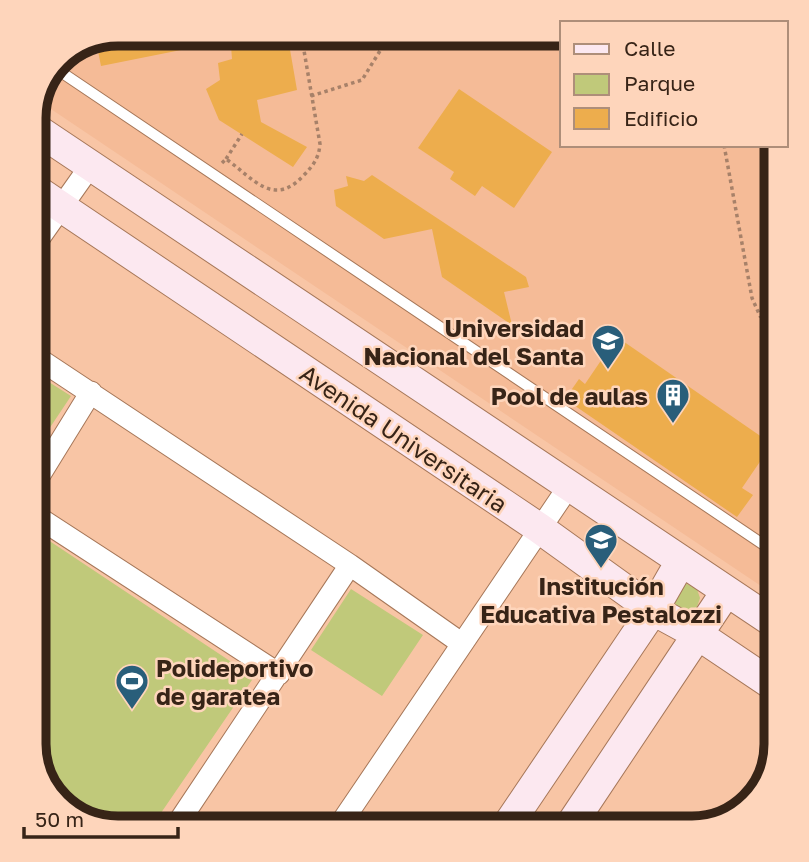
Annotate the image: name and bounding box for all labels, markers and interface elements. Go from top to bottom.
legend [560,21,788,147]
text: Calle [624,35,676,61]
text: Parque [624,70,695,96]
text: Edificio [624,105,698,131]
place label: Universidad Nacional del Santa [364,313,584,370]
school or university icon: Universidad Nacional del Santa [589,322,627,371]
street label: Avenida Universitaria [295,358,513,518]
building icon: Pool de aulas [654,376,692,425]
place label: Pool de aulas [491,381,648,410]
school or university icon: Institución Educativa Pestalozzi [582,521,620,570]
place label: Institución Educativa Pestalozzi [480,571,722,628]
place label: Polideportivo de garatea [156,653,313,710]
sports icon: Polideportivo de garatea [113,662,151,711]
scale bar [24,796,178,840]
text: 50 m [35,806,84,832]

